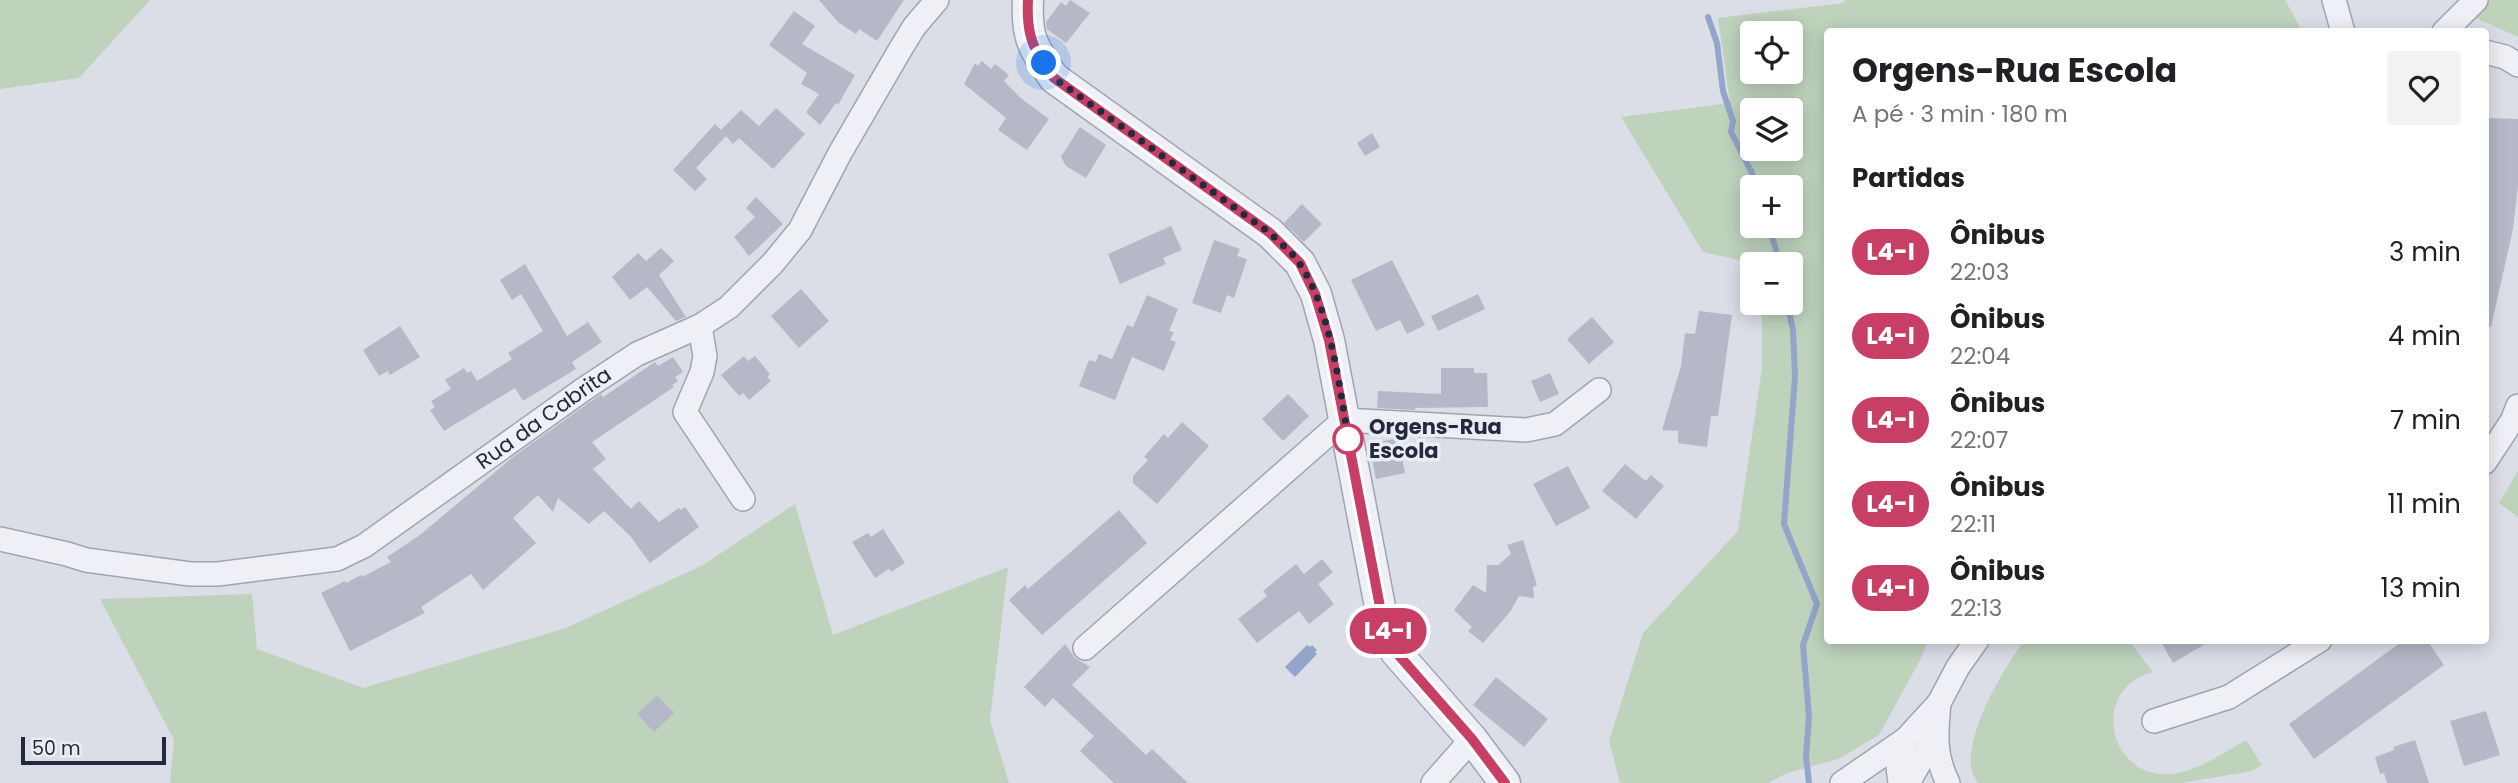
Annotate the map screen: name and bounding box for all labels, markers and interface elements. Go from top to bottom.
map controls [1740,21,1803,315]
button: locate [1740,21,1803,84]
your location [1026,45,1061,80]
text: Orgens-Rua Escola [1852,47,2177,94]
button: heart [2387,51,2461,125]
button: layers [1740,98,1803,161]
text: A pé · 3 min · 180 m [1852,98,2068,130]
text: Partidas [1852,160,1965,196]
button: + [1740,175,1803,238]
text: Ônibus [1950,217,2045,253]
text: 3 min [2389,234,2461,270]
text: L4-I [1866,235,1915,268]
button: − [1740,252,1803,315]
text: 22:03 [1950,256,2009,288]
text: Ônibus [1950,301,2045,337]
text: 4 min [2388,318,2461,354]
text: L4-I [1866,319,1915,352]
text: 22:04 [1950,340,2010,372]
street label: Rua da Cabrita [470,360,617,476]
text: Ônibus [1950,385,2045,421]
text: 7 min [2390,402,2461,438]
text: L4-I [1866,403,1915,436]
place label: Orgens-Rua Escola [1369,412,1502,465]
marker: Orgens-Rua Escola [1333,424,1363,454]
text: 22:07 [1950,424,2008,456]
text: Ônibus [1950,469,2045,505]
text: 11 min [2388,486,2461,522]
text: L4-I [1866,487,1915,520]
text: 22:11 [1950,508,1996,540]
text: Ônibus [1950,553,2045,589]
text: 13 min [2381,570,2461,606]
text: L4-I [1866,571,1915,604]
text: 22:13 [1950,592,2002,624]
line badge: L4-I [1339,608,1437,654]
text: L4-I [1364,614,1412,647]
scale bar [21,734,166,766]
text: 50 m [32,735,81,762]

